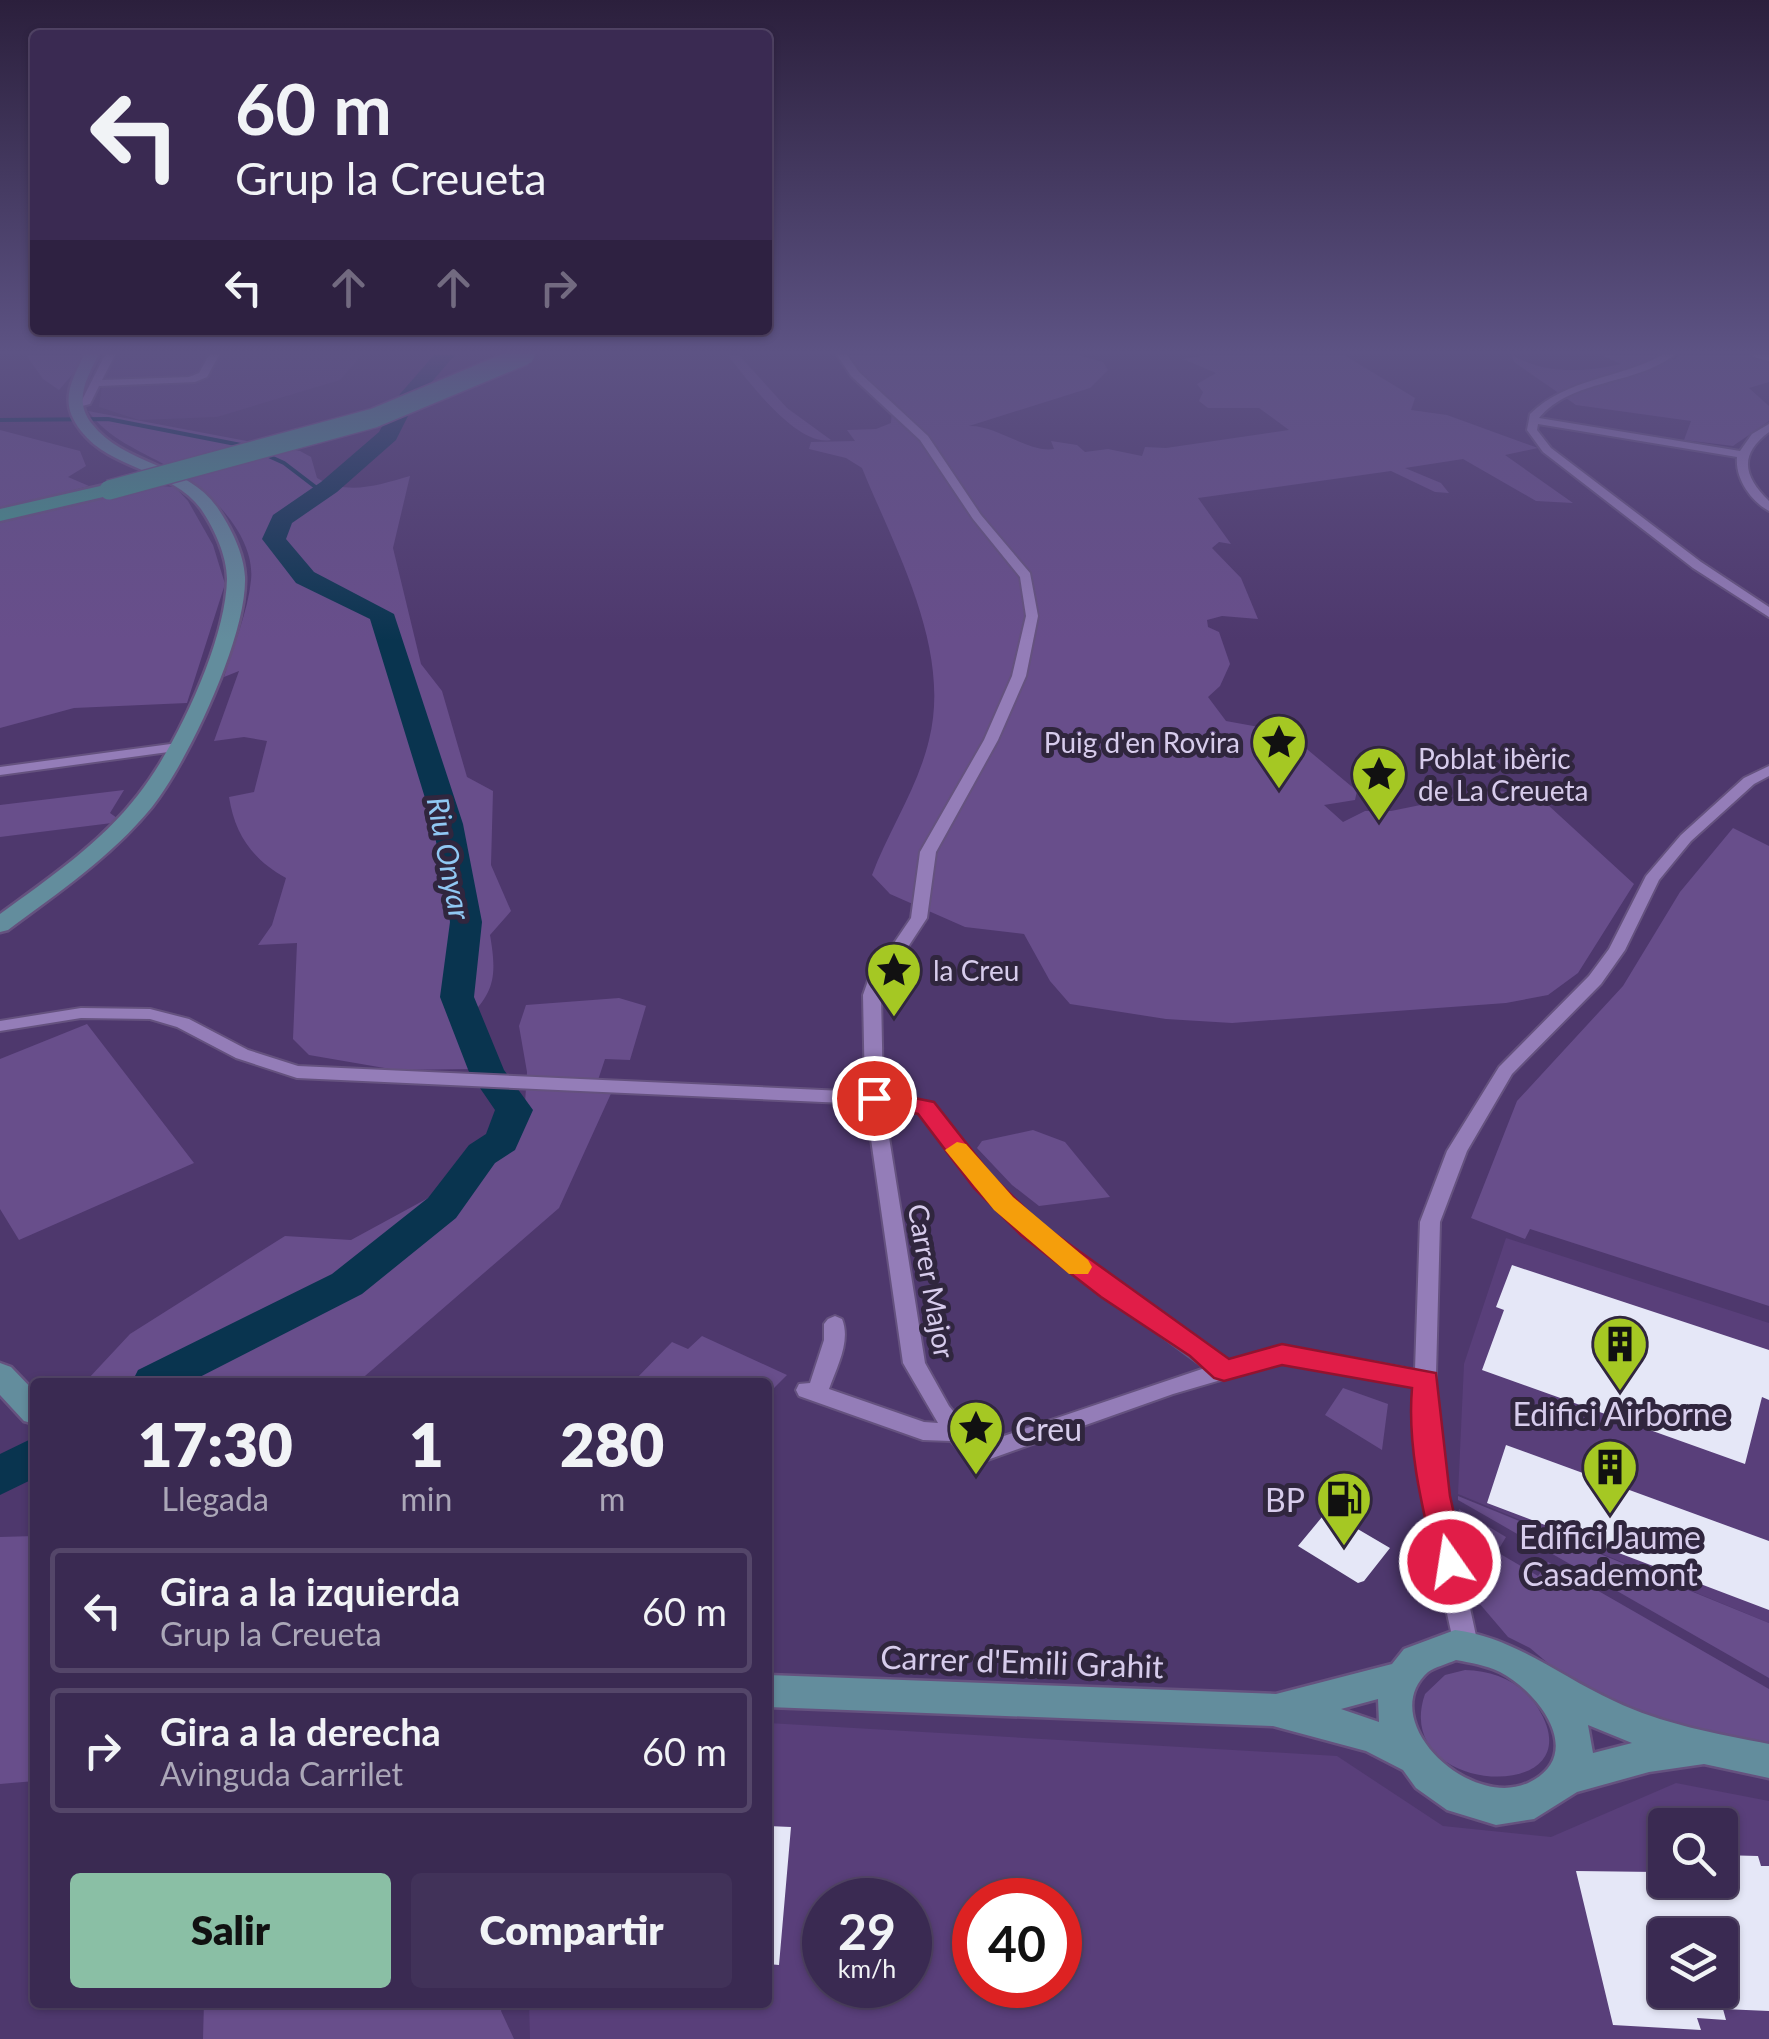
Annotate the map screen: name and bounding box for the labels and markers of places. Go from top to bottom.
place icon: Puig d'en Rovira [1249,712,1309,791]
place label: Puig d'en Rovira [1044,725,1240,759]
place label: Poblat ibèric de La Creueta [1418,741,1588,807]
place icon: Poblat ibèric de La Creueta [1349,744,1409,823]
place icon: la Creu [864,940,924,1019]
place label: la Creu [933,953,1019,987]
pin [832,1056,917,1141]
building icon: Edifici Airborne [1590,1314,1650,1393]
place label: Edifici Airborne [1512,1394,1728,1433]
place icon: Creu [946,1398,1006,1477]
place label: Creu [1015,1409,1082,1448]
building icon: Edifici Jaume Casademont [1580,1437,1640,1516]
fuel station icon: BP [1314,1469,1374,1548]
place label: BP [1265,1480,1305,1519]
place label: Edifici Jaume Casademont [1519,1517,1701,1593]

